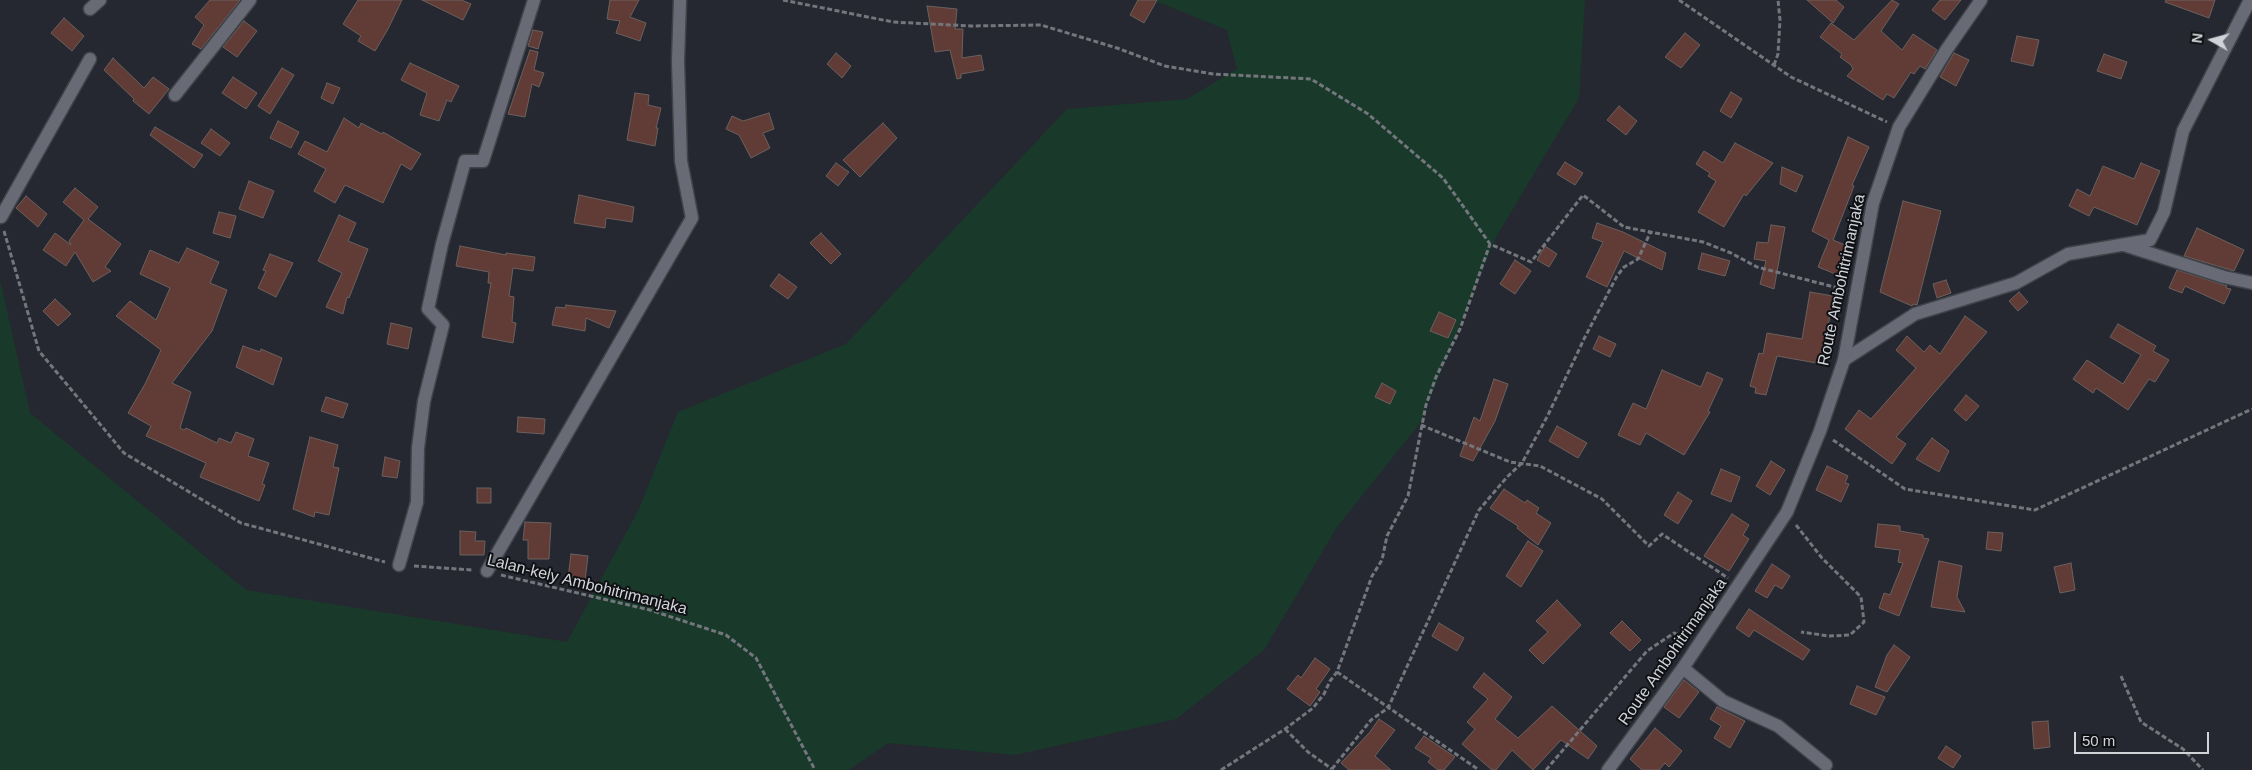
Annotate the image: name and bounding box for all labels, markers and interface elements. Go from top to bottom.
north arrow [2187,15,2237,65]
text: N [2189,32,2206,44]
street label: Route Ambohitrimanjaka [1814,192,1870,368]
street label: Lalan-kely Ambohitrimanjaka [485,551,689,619]
street label: Route Ambohitrimanjaka [1615,575,1731,729]
scale bar [2077,722,2212,754]
text: 50 m [2082,732,2115,749]

